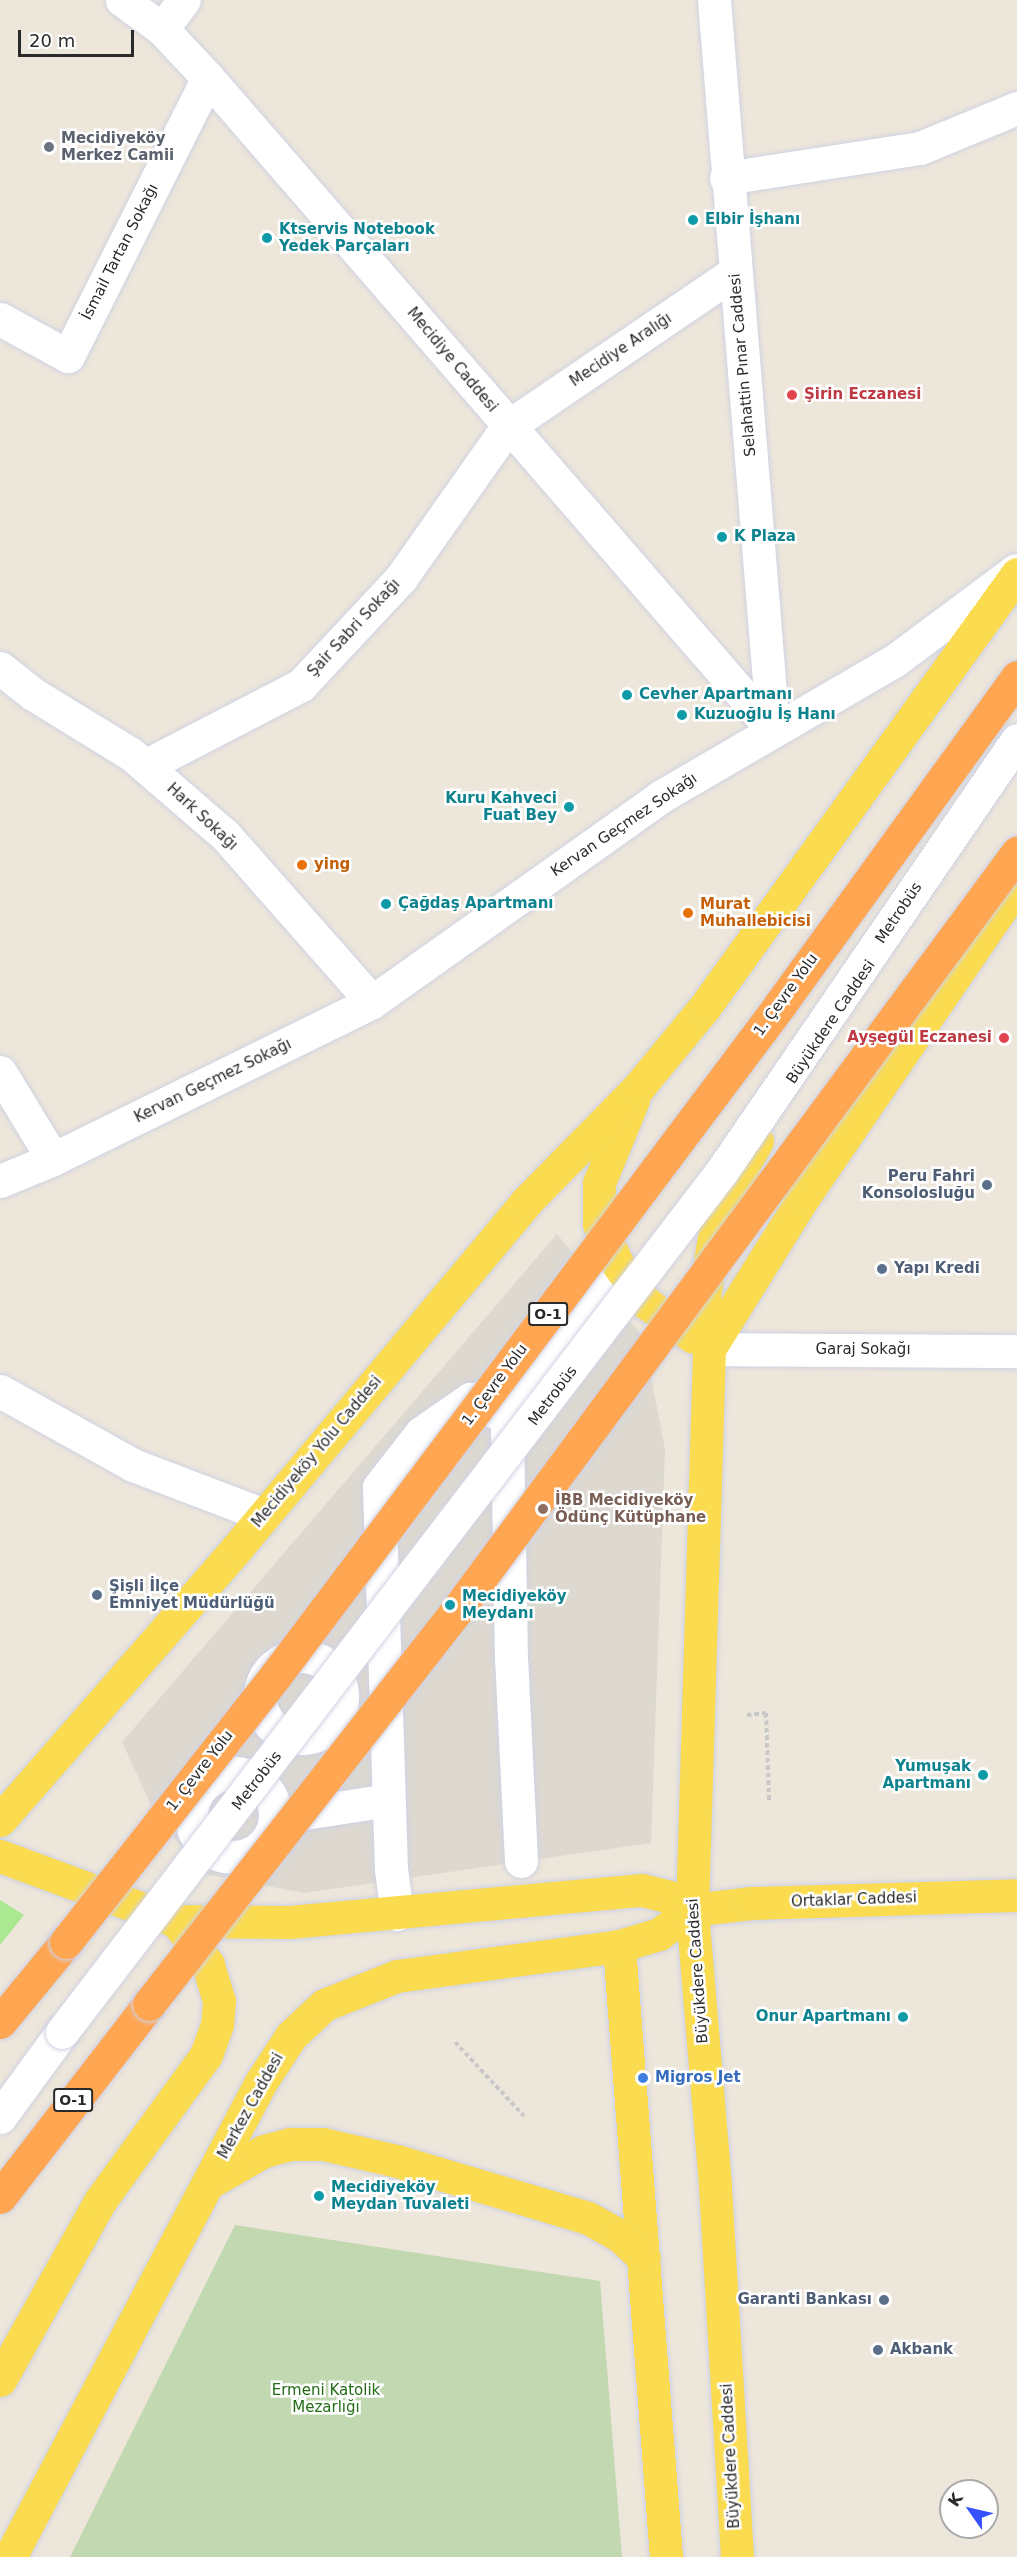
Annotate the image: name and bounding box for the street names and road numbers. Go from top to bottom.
street label: İsmail Tartan Sokağı [78,181,162,323]
street label: Selahattin Pınar Caddesi [726,273,760,457]
street label: Mecidiye Caddesi [403,304,501,416]
street label: Mecidiye Aralığı [567,309,675,391]
street label: Şair Sabri Sokağı [304,575,404,681]
street label: Kervan Geçmez Sokağı [547,769,701,881]
street label: Hark Sokağı [163,780,241,854]
street label: Metrobüs [872,879,926,947]
street label: 1. Çevre Yolu [750,950,822,1040]
street label: Büyükdere Caddesi [783,957,879,1087]
street label: Kervan Geçmez Sokağı [132,1035,294,1127]
road number: O-1 [527,1303,569,1325]
street label: 1. Çevre Yolu [458,1341,532,1429]
street label: Garaj Sokağı [815,1341,911,1359]
street label: Metrobüs [525,1363,581,1429]
street label: Mecidiyeköy Yolu Caddesi [248,1373,386,1531]
street label: 1. Çevre Yolu [163,1727,237,1815]
street label: Metrobüs [228,1748,286,1814]
street label: Ortaklar Caddesi [791,1889,917,1911]
street label: Büyükdere Caddesi [684,1898,712,2044]
street label: Merkez Caddesi [214,2050,288,2162]
road number: O-1 [52,2089,94,2111]
street label: Büyükdere Caddesi [718,2383,744,2529]

